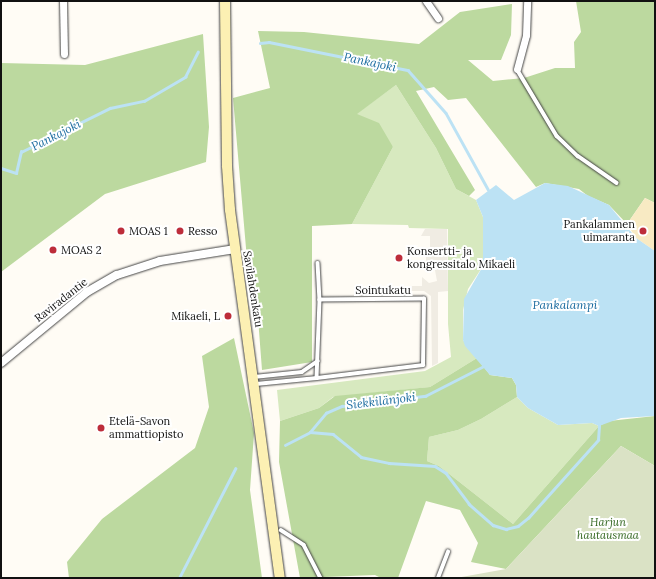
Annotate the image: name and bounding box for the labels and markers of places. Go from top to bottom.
place label: Pankalammen uimaranta [564,218,635,244]
place label: MOAS 1 [129,224,168,238]
place label: Resso [188,224,217,238]
marker: MOAS 1 [116,226,126,236]
marker: Resso [175,226,185,236]
marker: Pankalammen uimaranta [638,226,648,236]
place label: MOAS 2 [61,243,102,257]
marker: MOAS 2 [48,245,58,255]
place label: Konsertti- ja kongressitalo Mikaeli [407,245,515,271]
marker: Konsertti- ja kongressitalo Mikaeli [394,253,404,263]
place label: Mikaeli, L [171,309,220,323]
marker: Mikaeli, L [223,311,233,321]
place label: Etelä-Savon ammattiopisto [109,415,184,441]
marker: Etelä-Savon ammattiopisto [96,423,106,433]

